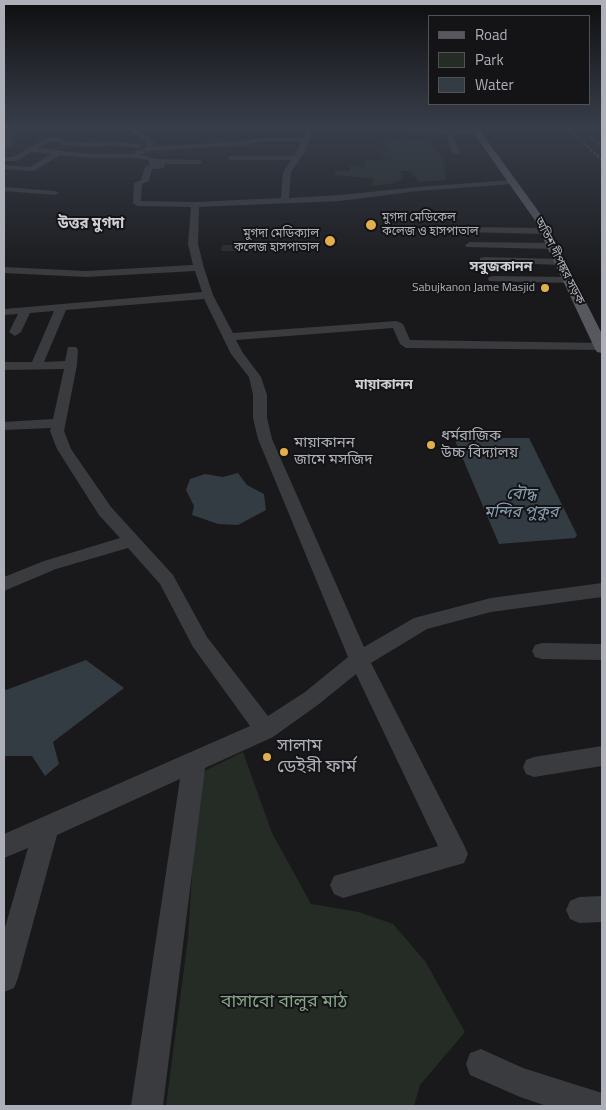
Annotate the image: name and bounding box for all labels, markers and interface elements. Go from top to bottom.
legend [428,15,591,105]
text: Road [475,23,507,46]
text: Park [475,48,504,71]
text: Water [475,73,514,96]
place label: মুগদা মেডিকেল কলেজ ও হাসপাতাল [382,211,479,239]
district label: উত্তর মুগদা [58,215,124,233]
street label: অতিশ দীপঙ্কর সড়ক [531,215,587,307]
marker: মুগদা মেডিকেল কলেজ ও হাসপাতাল [364,218,378,232]
place label: মুগদা মেডিক্যাল কলেজ হাসপাতাল [234,227,319,255]
marker: মুগদা মেডিক্যাল কলেজ হাসপাতাল [323,234,337,248]
district label: সবুজকানন [470,260,532,276]
place label: Sabujkanon Jame Masjid [412,281,535,295]
marker: Sabujkanon Jame Masjid [539,282,551,294]
district label: মায়াকানন [355,378,413,394]
place label: ধর্মরাজিক উচ্চ বিদ্যালয় [441,427,518,462]
place label: মায়াকানন জামে মসজিদ [294,434,373,469]
marker: ধর্মরাজিক উচ্চ বিদ্যালয় [425,439,437,451]
marker: মায়াকানন জামে মসজিদ [278,446,290,458]
water label: বৌদ্ধ মন্দির পুকুর [484,485,558,523]
place label: সালাম ডেইরী ফার্ম [277,736,356,779]
marker: সালাম ডেইরী ফার্ম [261,751,273,763]
park label: বাসাবো বালুর মাঠ [221,992,347,1014]

